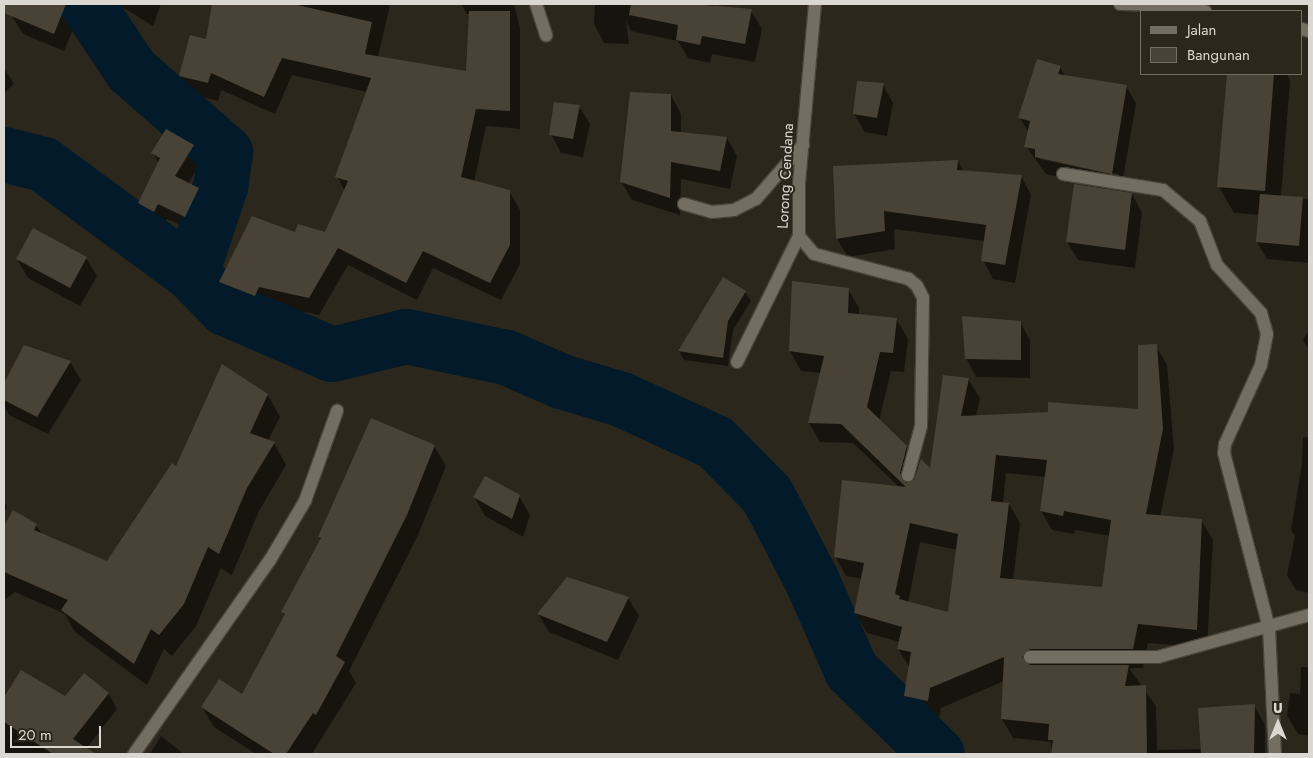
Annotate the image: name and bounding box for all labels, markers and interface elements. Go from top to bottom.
legend [1140,10,1303,75]
text: Jalan [1187,19,1216,41]
text: Bangunan [1187,44,1250,66]
street label: Lorong Cendana [774,123,798,229]
north arrow [1253,698,1303,748]
text: U [1273,698,1283,718]
scale bar [12,716,104,748]
text: 20 m [18,724,52,746]

